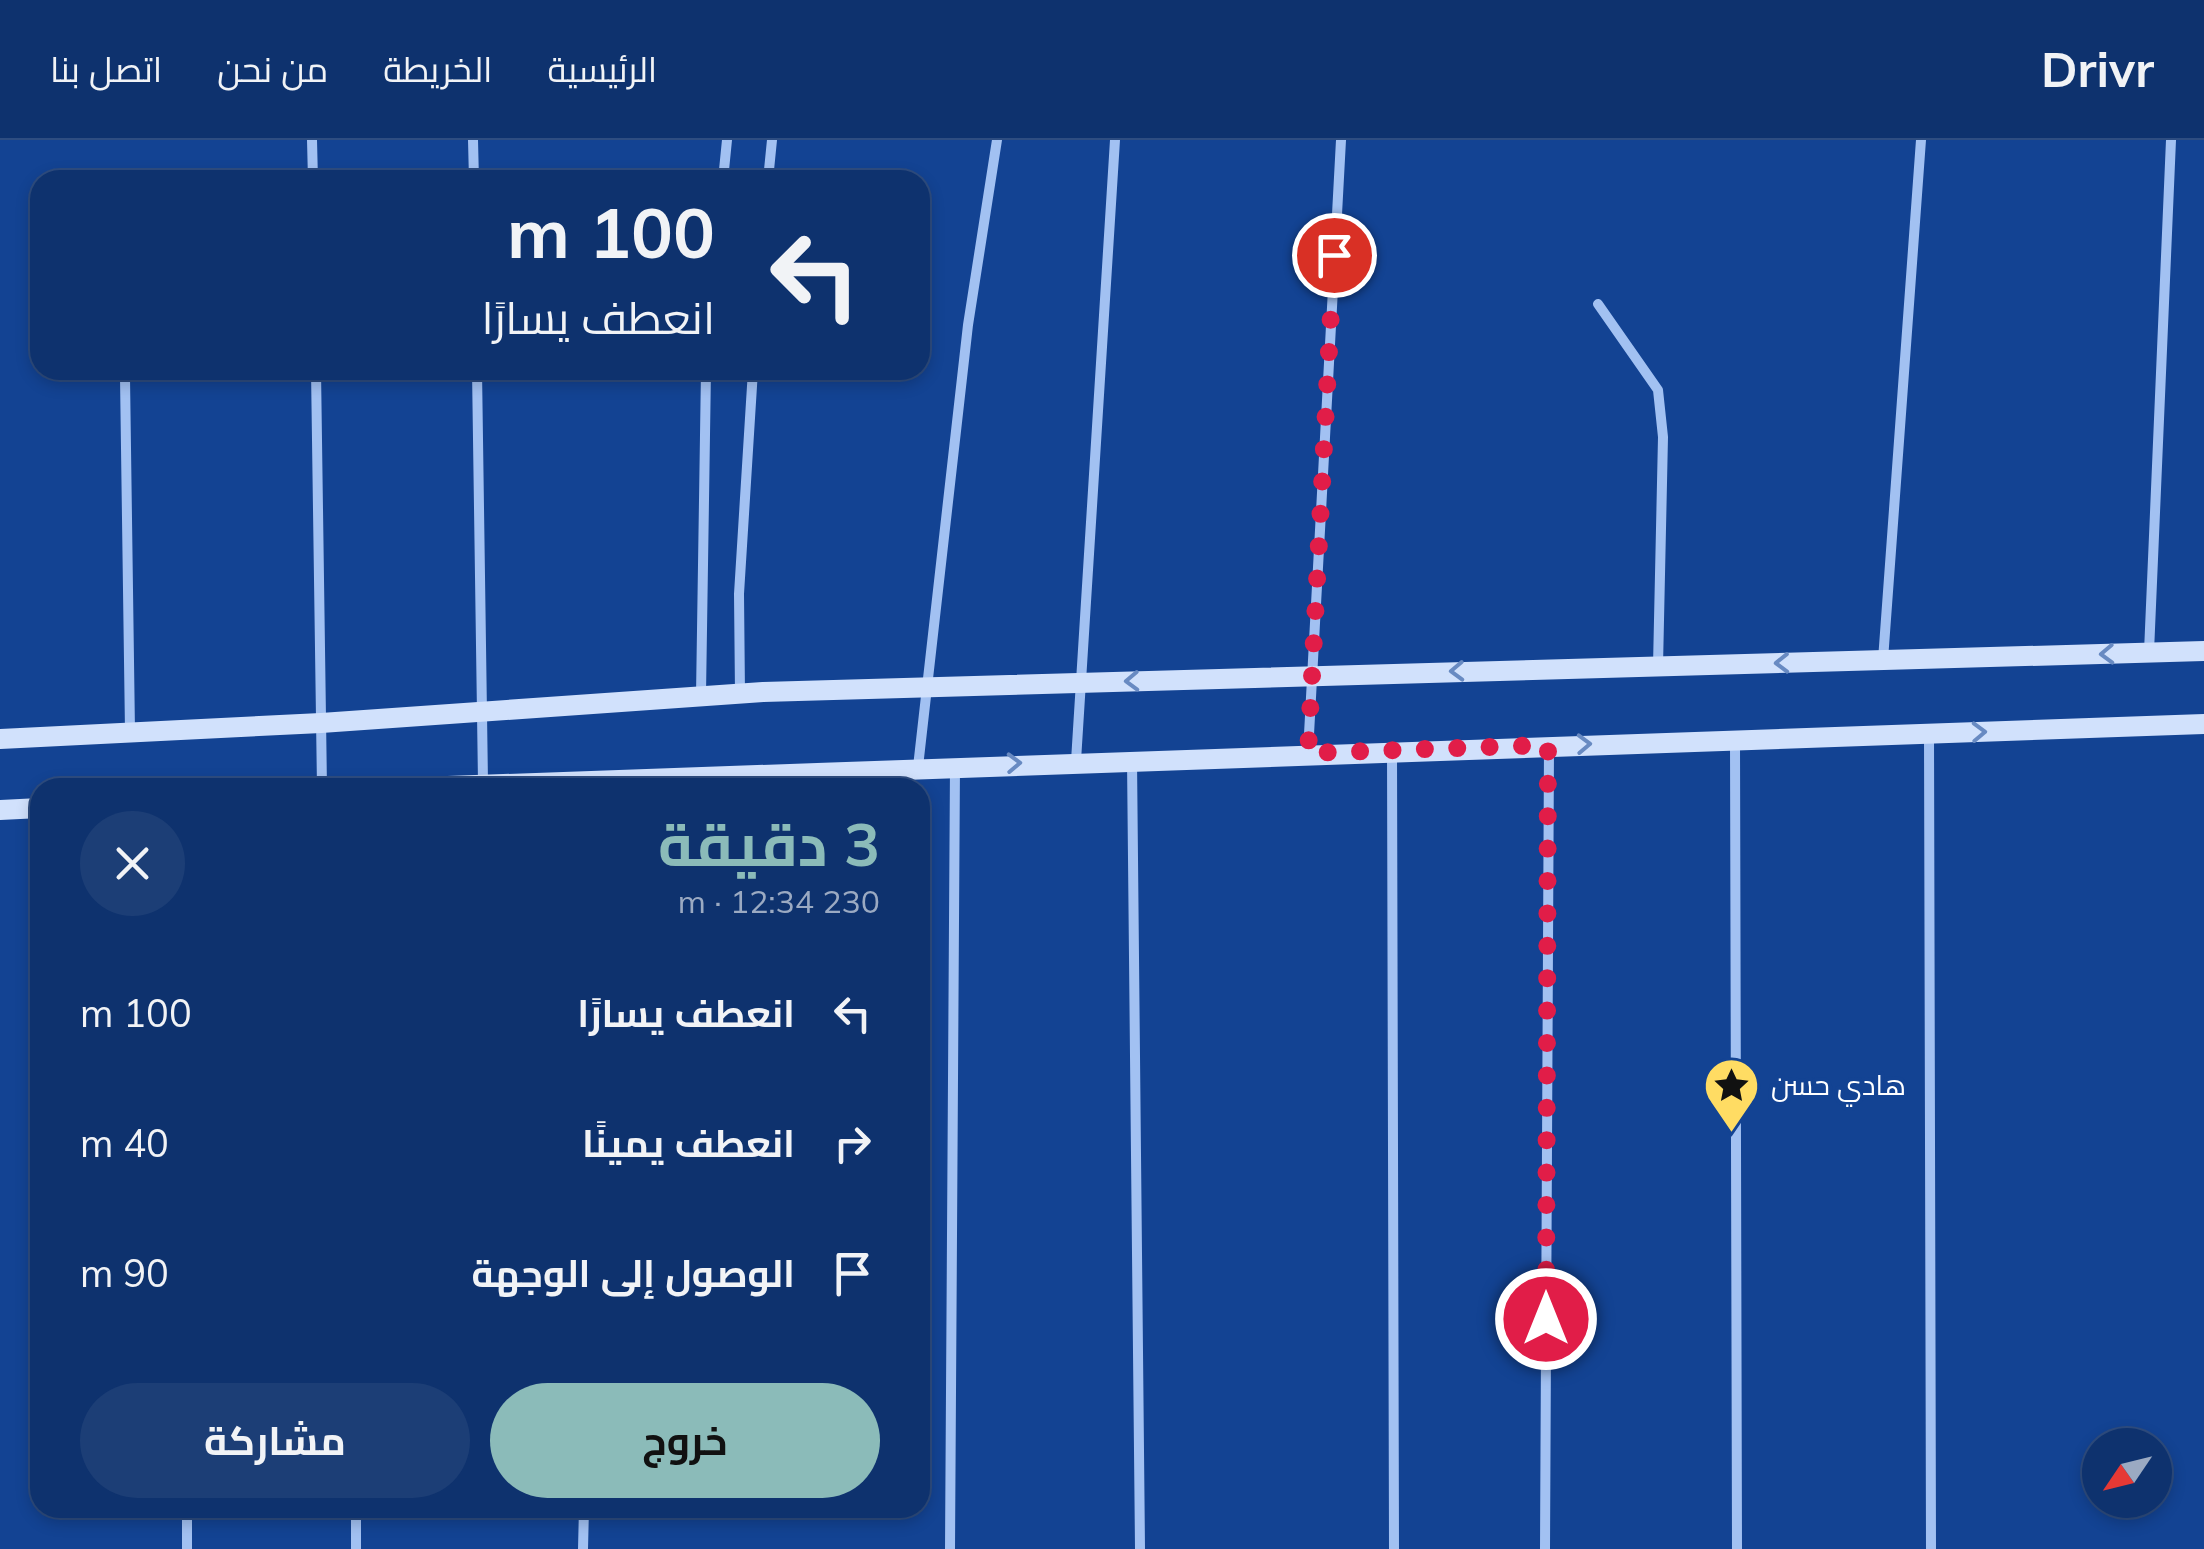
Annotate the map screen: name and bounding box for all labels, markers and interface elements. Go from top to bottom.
text: Drivr [2041,39,2154,99]
text: اتصل بنا [50,47,162,91]
text: من نحن [217,47,328,91]
text: الخريطة [383,47,492,91]
text: الرئيسية [547,47,657,91]
text: 100 m [507,188,715,276]
icon: left [750,210,880,340]
pin [1292,213,1377,298]
icon: arrive [1307,228,1362,283]
text: انعطف يسارًا [481,289,715,345]
one-way arrow [2098,643,2114,664]
one-way arrow [1773,652,1789,673]
one-way arrow [1448,660,1464,681]
one-way arrow [1123,670,1139,691]
one-way arrow [1971,721,1987,742]
one-way arrow [1576,734,1592,755]
one-way arrow [1007,753,1023,774]
text: 3 دقيقة [658,806,880,881]
button: close [80,811,185,916]
text: 230 m · 12:34 [678,881,880,921]
icon: left [825,986,880,1041]
text: 100 m [80,989,192,1037]
text: انعطف يسارًا [577,989,795,1037]
place icon: هادي حسن [1702,1055,1762,1134]
place label: هادي حسن [1771,1067,1906,1107]
icon: right [825,1116,880,1171]
text: 40 m [80,1119,169,1167]
text: انعطف يمينًا [582,1119,795,1167]
icon: arrive [825,1246,880,1301]
text: 90 m [80,1249,169,1297]
text: الوصول إلى الوجهة [471,1249,795,1297]
position arrow [1494,1267,1598,1371]
button: مشاركة [80,1383,470,1498]
button: خروج [490,1383,880,1498]
north arrow [2082,1428,2172,1518]
map controls [2082,1428,2172,1518]

